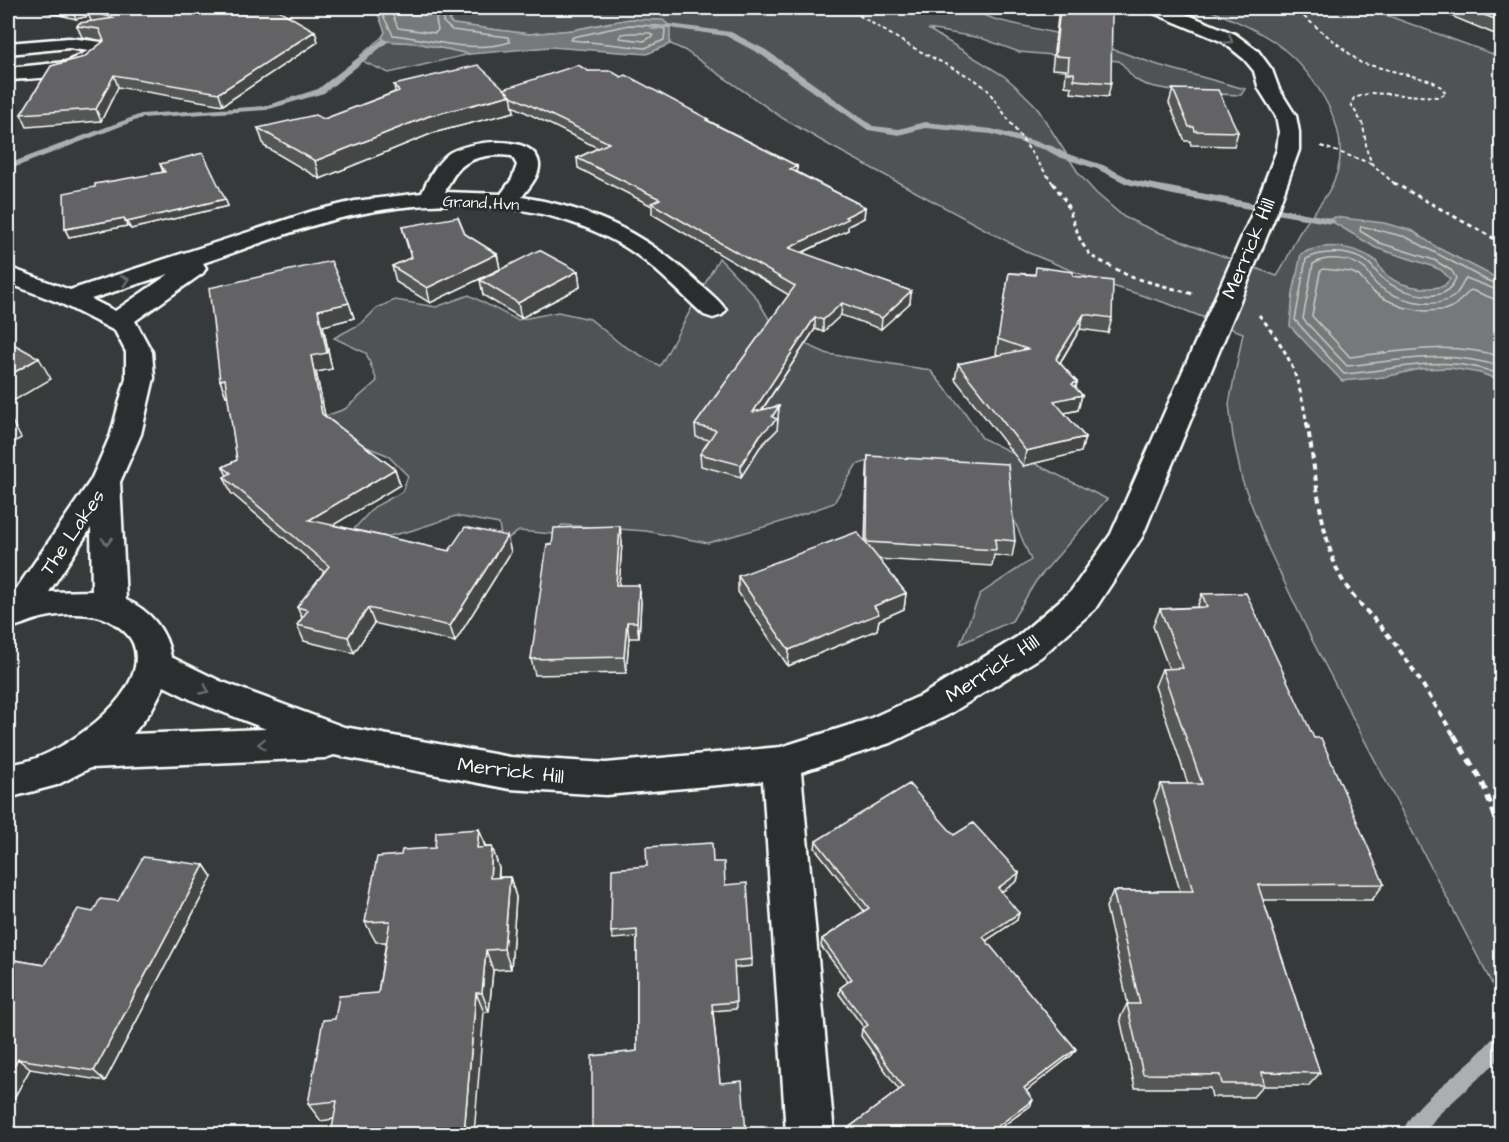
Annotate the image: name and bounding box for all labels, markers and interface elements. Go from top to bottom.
one-way arrow [1223,32,1233,44]
street label: Grand Hvn [442,190,520,216]
street label: Merrick Hill [1215,194,1283,303]
one-way arrow [119,275,130,287]
street label: The Lakes [34,484,112,581]
one-way arrow [101,536,113,545]
street label: Merrick Hill [940,628,1045,710]
one-way arrow [199,682,210,694]
one-way arrow [258,738,267,750]
street label: Merrick Hill [456,751,566,791]

